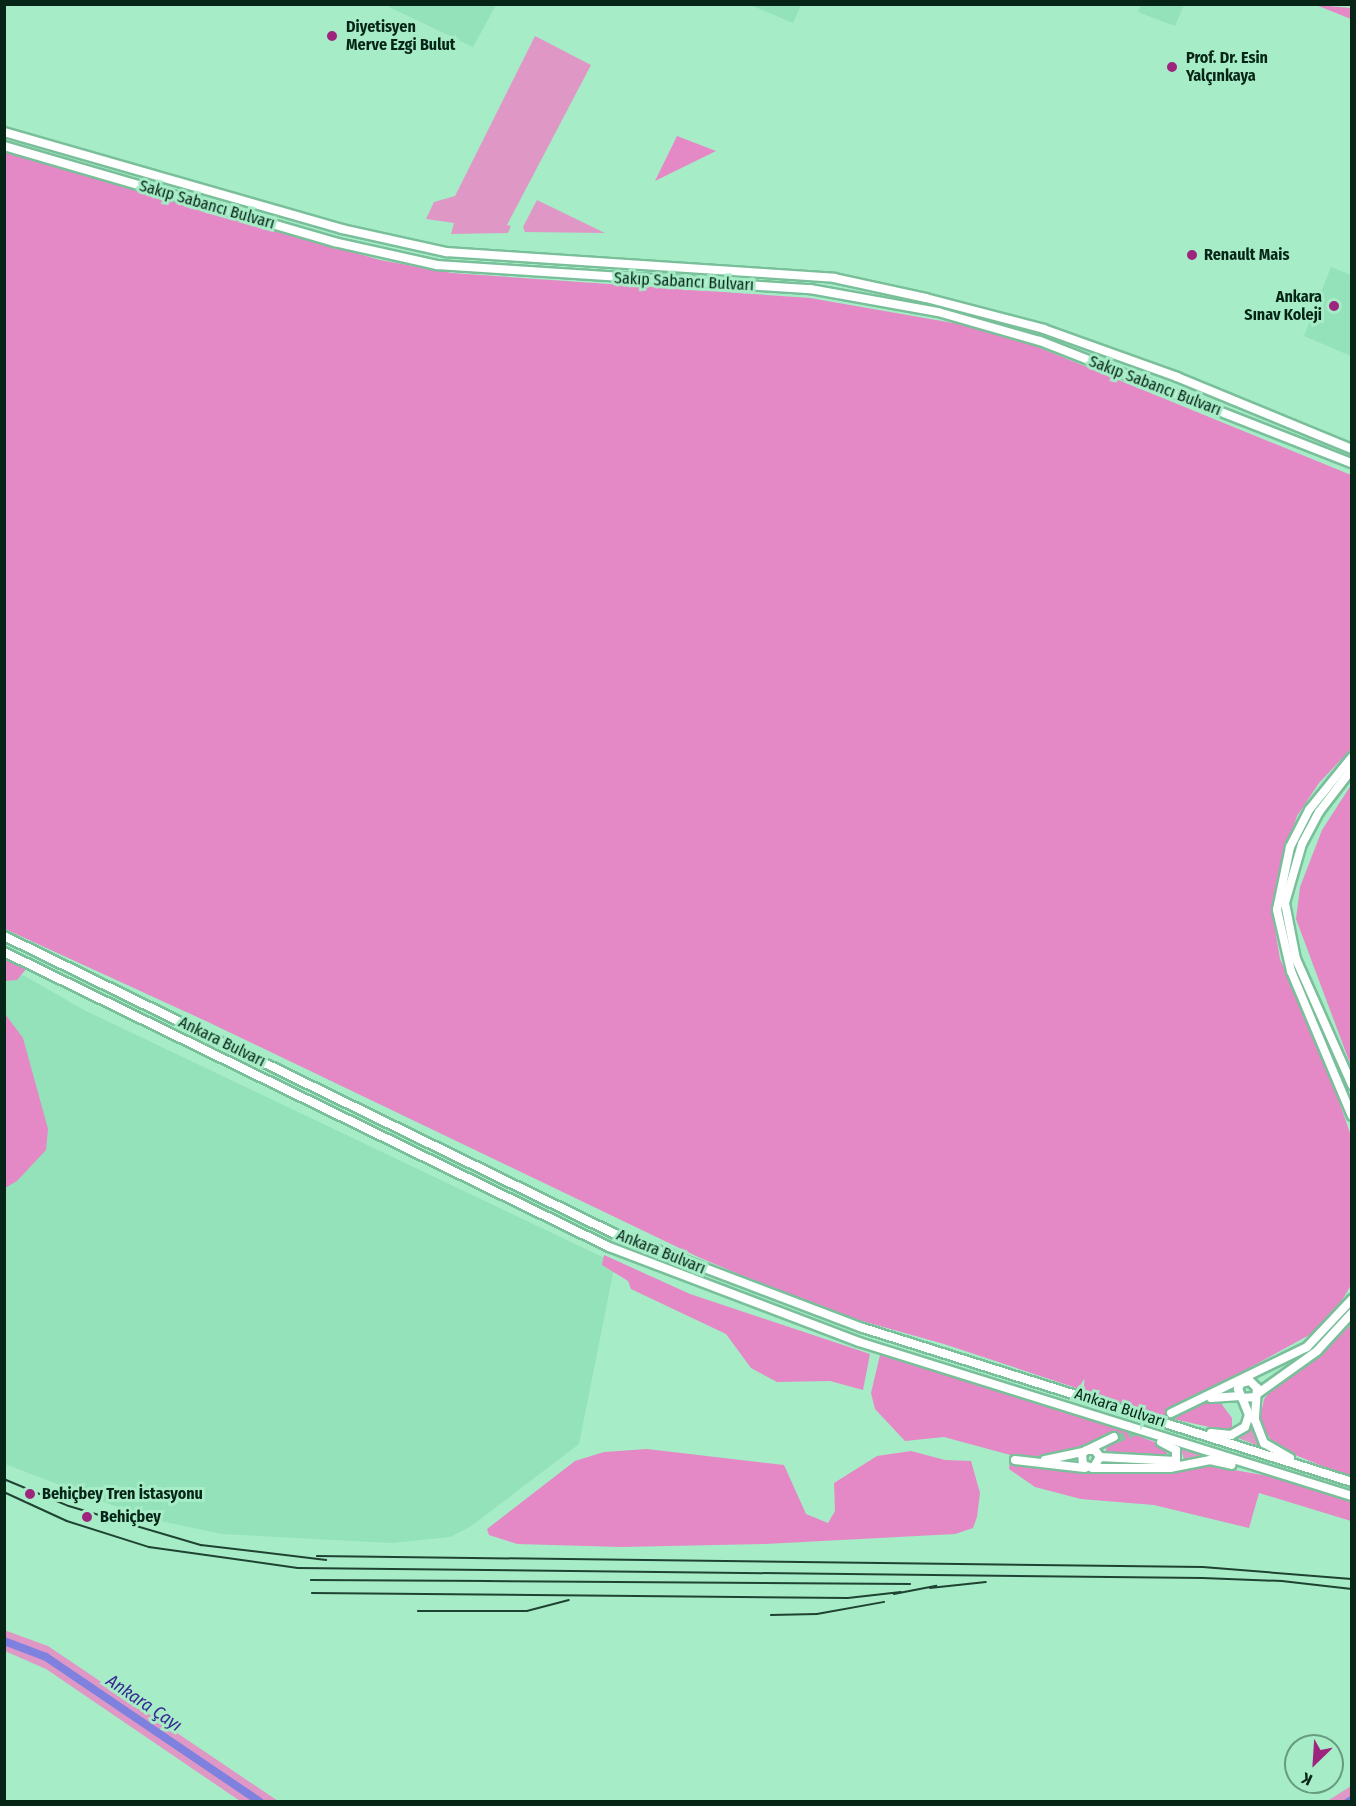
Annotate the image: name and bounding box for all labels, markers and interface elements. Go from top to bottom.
place label: Diyetisyen Merve Ezgi Bulut [346,17,455,55]
marker: Diyetisyen Merve Ezgi Bulut [323,27,341,45]
place label: Prof. Dr. Esin Yalçınkaya [1186,48,1268,86]
marker: Prof. Dr. Esin Yalçınkaya [1163,58,1181,76]
street label: Sakıp Sabancı Bulvarı [137,176,277,234]
place label: Renault Mais [1204,245,1289,265]
marker: Renault Mais [1185,248,1199,262]
street label: Sakıp Sabancı Bulvarı [614,269,754,295]
place label: Ankara Sınav Koleji [1244,287,1322,325]
marker: Ankara Sınav Koleji [1327,299,1341,313]
street label: Sakıp Sabancı Bulvarı [1086,352,1224,420]
street label: Ankara Bulvarı [175,1013,269,1071]
street label: Ankara Bulvarı [614,1225,708,1279]
street label: Ankara Bulvarı [1072,1384,1168,1432]
place label: Behiçbey Tren İstasyonu [42,1484,203,1504]
marker: Behiçbey Tren İstasyonu [23,1487,37,1501]
place label: Behiçbey [100,1507,161,1527]
marker: Behiçbey [78,1508,96,1526]
water label: Ankara Çayı [102,1670,186,1736]
north arrow [1284,1734,1344,1794]
text: K [1299,1768,1315,1790]

